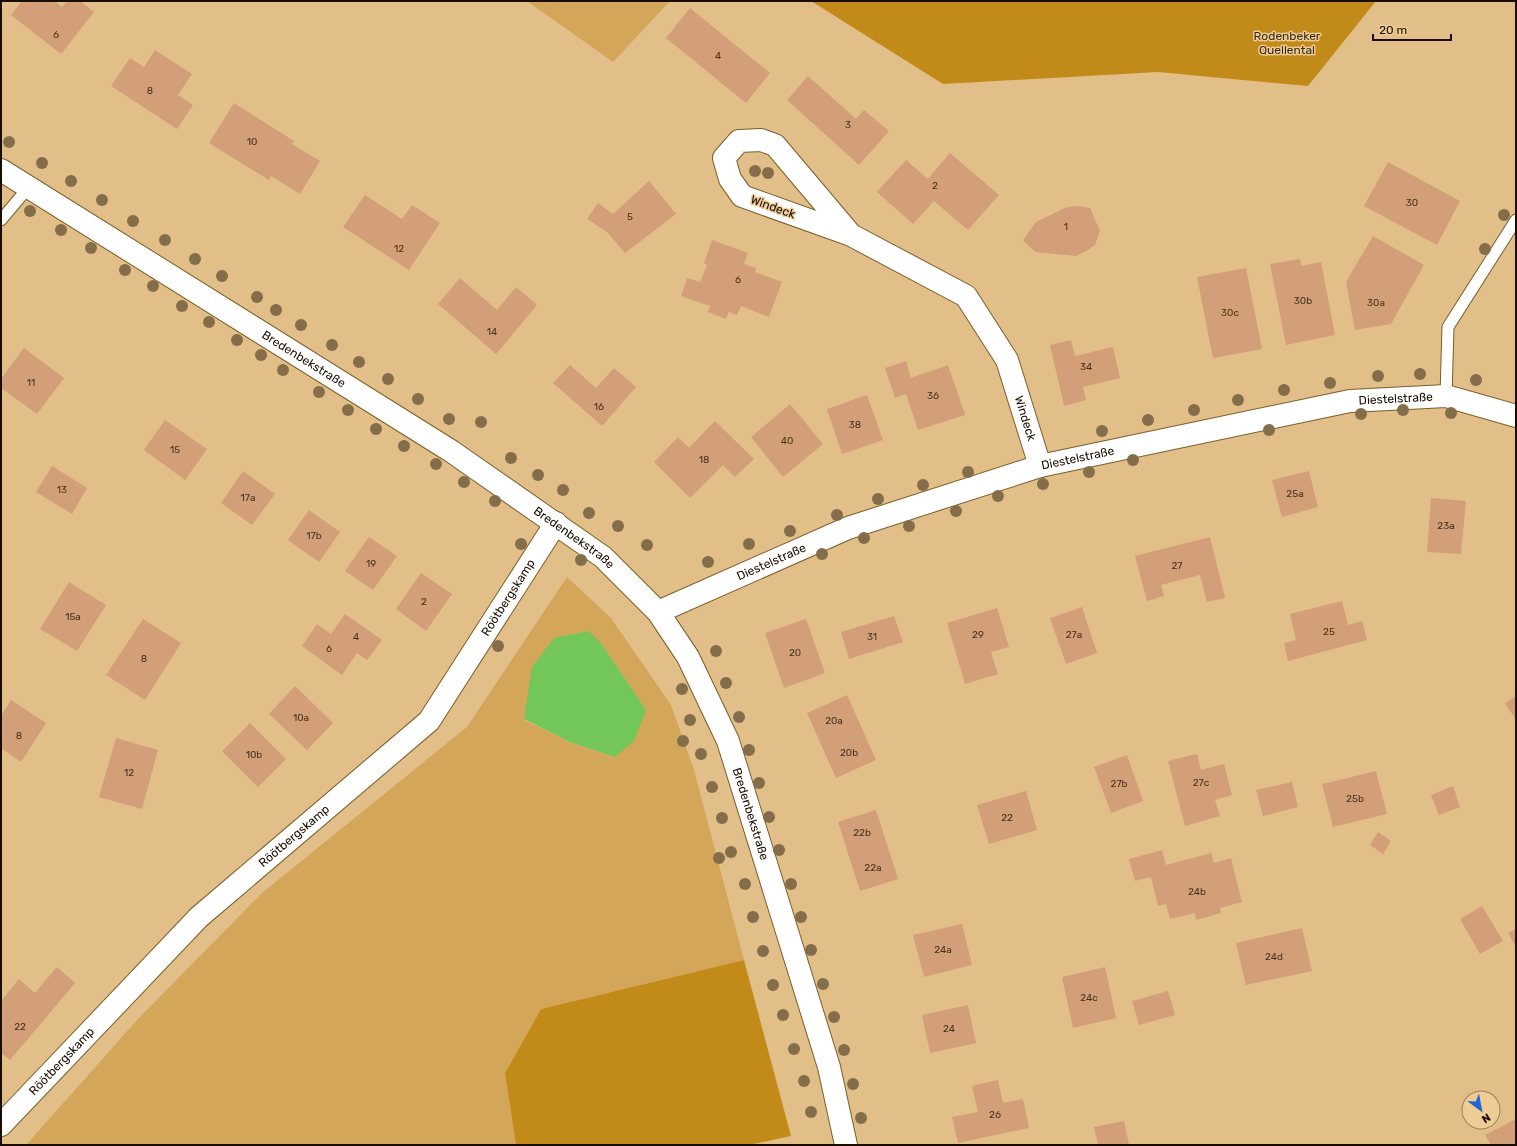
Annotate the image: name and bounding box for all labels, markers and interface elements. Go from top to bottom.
scale bar [1373,16,1451,42]
text: 20 m [1379,23,1407,37]
house number: 6 [53,29,59,41]
park label: Rodenbeker Quellental [1254,29,1321,57]
house number: 4 [715,50,721,62]
house number: 8 [147,85,153,97]
house number: 3 [845,119,851,131]
house number: 10 [247,136,257,148]
house number: 2 [932,180,938,192]
street label: Windeck [749,192,798,222]
house number: 30 [1406,197,1418,209]
house number: 5 [627,211,633,223]
house number: 1 [1064,221,1068,233]
house number: 12 [394,243,404,255]
house number: 6 [735,274,741,286]
house number: 30b [1294,295,1312,307]
house number: 30a [1367,297,1385,309]
house number: 30c [1221,307,1239,319]
house number: 14 [487,326,497,338]
street label: Bredenbekstraße [259,328,348,391]
house number: 34 [1080,361,1092,373]
house number: 11 [27,377,35,389]
house number: 36 [927,390,939,402]
street label: Diestelstraße [1358,390,1433,408]
street label: Windeck [1012,394,1039,443]
house number: 16 [594,401,604,413]
house number: 38 [849,419,861,431]
house number: 40 [781,435,793,447]
house number: 15 [170,444,180,456]
street label: Diestelstraße [1040,444,1116,473]
house number: 18 [699,454,709,466]
house number: 13 [57,484,67,496]
house number: 25a [1286,488,1304,500]
house number: 17a [241,492,255,504]
street label: Bredenbekstraße [531,504,617,571]
house number: 23a [1437,520,1455,532]
house number: 17b [306,530,322,542]
street label: Diestelstraße [735,540,808,583]
street label: Röötbergskamp [478,557,538,639]
house number: 19 [366,558,376,570]
house number: 27 [1172,560,1183,572]
house number: 2 [421,596,427,608]
house number: 15a [65,611,81,623]
house number: 25 [1323,626,1335,638]
house number: 29 [972,629,984,641]
house number: 27a [1066,629,1082,641]
house number: 4 [353,631,359,643]
house number: 31 [867,631,877,643]
house number: 6 [326,643,332,655]
house number: 20 [789,647,801,659]
house number: 8 [141,653,147,665]
house number: 10a [293,712,309,724]
house number: 20a [825,715,843,727]
house number: 8 [16,730,22,742]
house number: 20b [840,747,858,759]
house number: 10b [246,749,262,761]
street label: Bredenbekstraße [730,766,772,862]
house number: 12 [124,767,134,779]
house number: 27c [1193,777,1210,789]
house number: 27b [1111,778,1128,790]
house number: 25b [1346,793,1364,805]
street label: Röötbergskamp [256,802,332,870]
house number: 22 [1001,812,1013,824]
house number: 22b [853,827,871,839]
house number: 22a [864,862,882,874]
house number: 24b [1188,886,1206,898]
house number: 24a [934,944,952,956]
house number: 24d [1265,951,1283,963]
house number: 24c [1080,992,1098,1004]
house number: 22 [14,1021,26,1033]
house number: 24 [943,1023,955,1035]
street label: Röötbergskamp [26,1024,97,1098]
north arrow [1461,1090,1501,1130]
house number: 26 [989,1109,1001,1121]
text: N [1479,1110,1493,1126]

